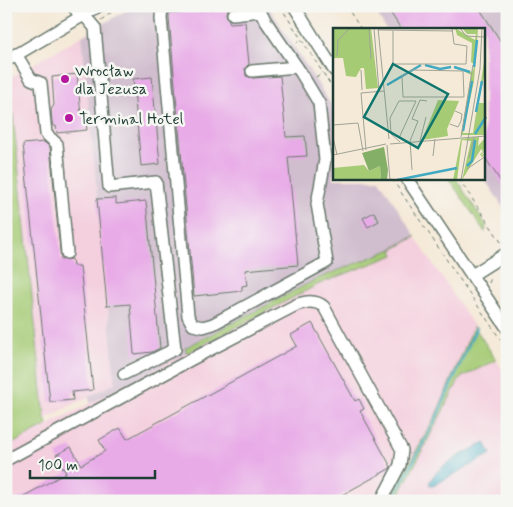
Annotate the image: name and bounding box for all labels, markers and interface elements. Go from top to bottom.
inset map [333,28,486,180]
place label: Wrocław dla Jezusa [75,61,147,100]
marker: Wrocław dla Jezusa [59,73,71,85]
place label: Terminal Hotel [79,109,184,130]
marker: Terminal Hotel [63,112,75,124]
scale bar [30,447,155,479]
text: 100 m [38,456,78,476]

